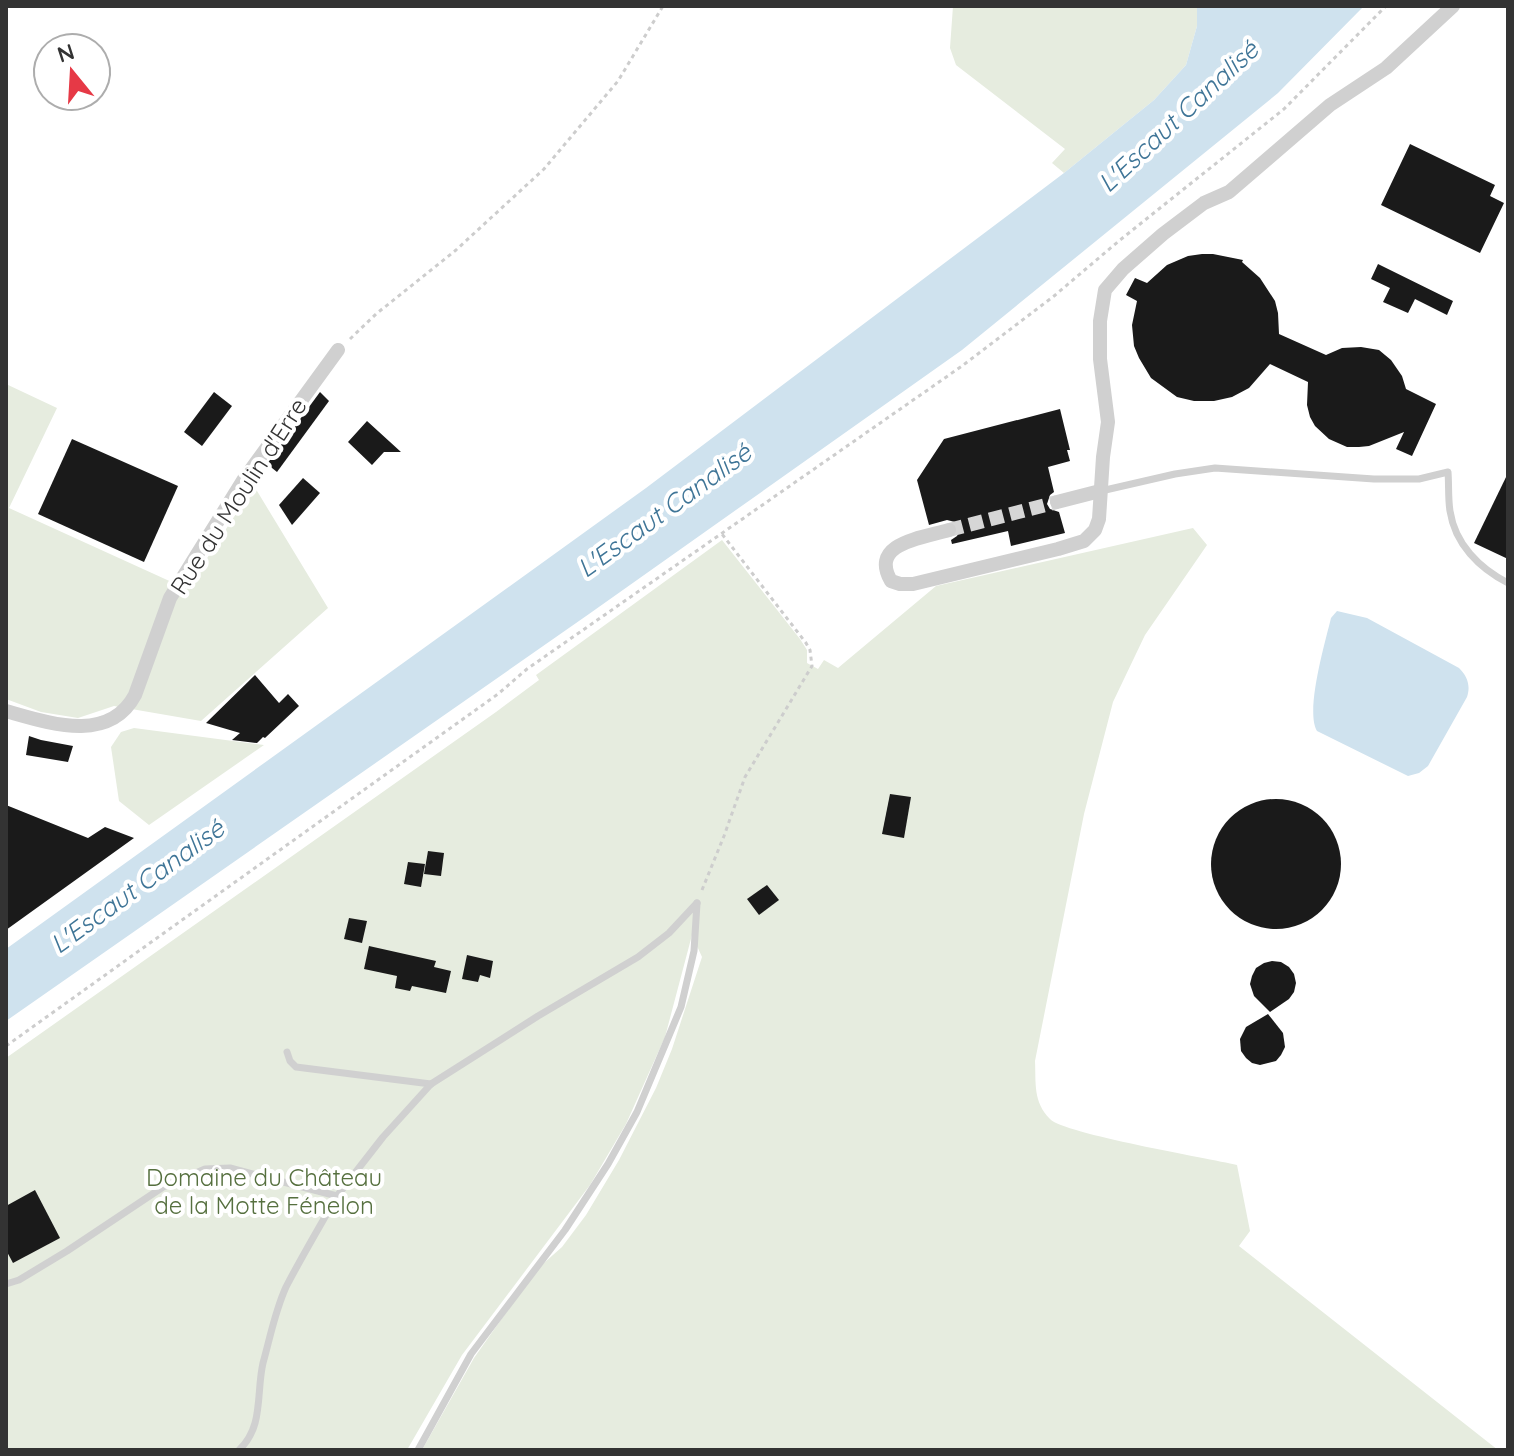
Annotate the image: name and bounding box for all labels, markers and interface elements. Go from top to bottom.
north arrow [32,32,112,112]
water label: L'Escaut Canalisé [1091,32,1266,199]
text: N [54,37,78,69]
street label: Rue du Moulin d'Erre [163,392,313,600]
water label: L'Escaut Canalisé [570,435,759,584]
water label: L'Escaut Canalisé [43,811,232,960]
park label: Domaine du Château de la Motte Fénelon [146,1162,382,1220]

